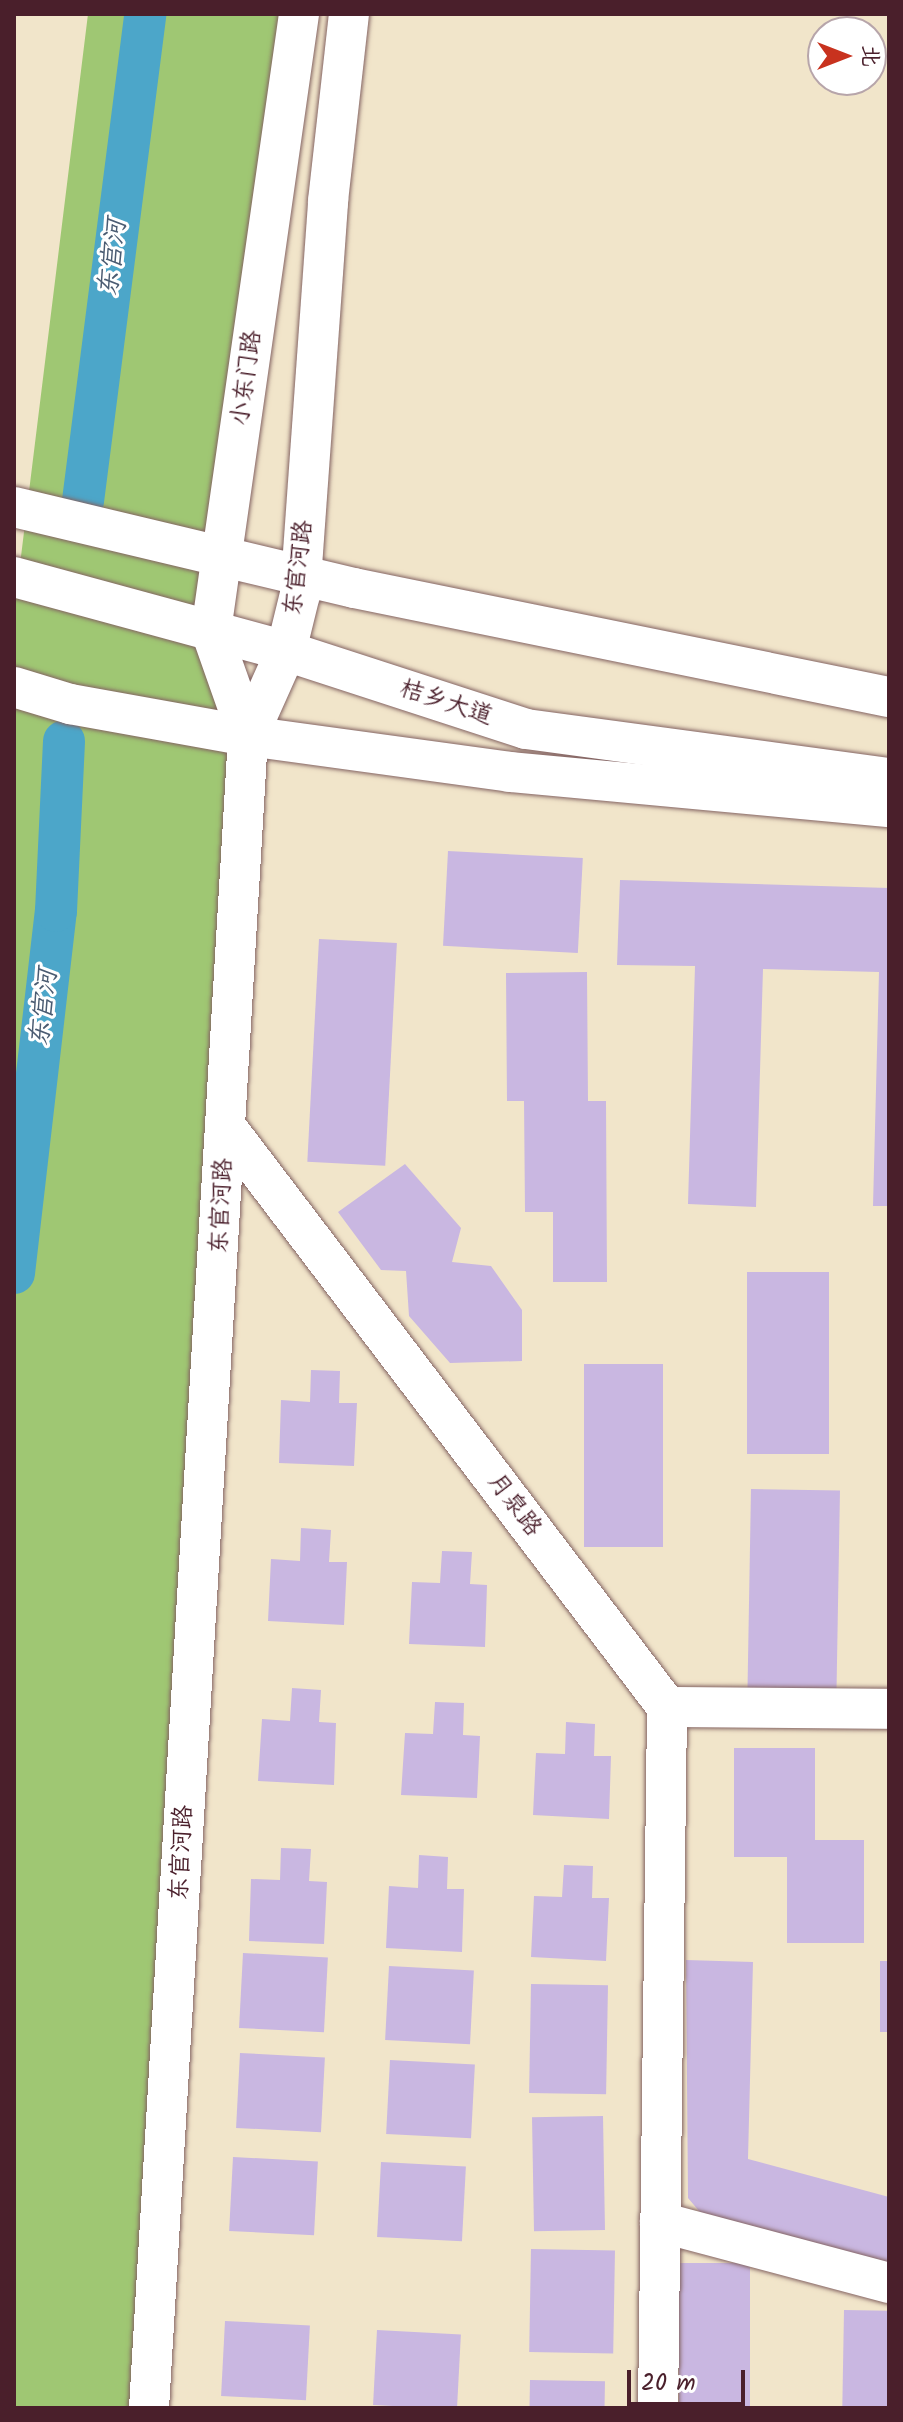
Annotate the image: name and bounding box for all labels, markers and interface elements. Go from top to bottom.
north arrow [807,16,887,96]
text: 北 [852,45,887,67]
water label: 东官河 [94,217,134,299]
street label: 小东门路 [226,328,268,428]
street label: 东官河路 [279,519,319,617]
street label: 桔乡大道 [396,674,496,732]
water label: 东官河 [25,967,65,1049]
street label: 东官河路 [205,1157,239,1255]
street label: 月泉路 [481,1468,547,1542]
street label: 东官河路 [165,1804,199,1902]
scale bar [631,2354,749,2404]
text: 20 m [641,2364,696,2403]

